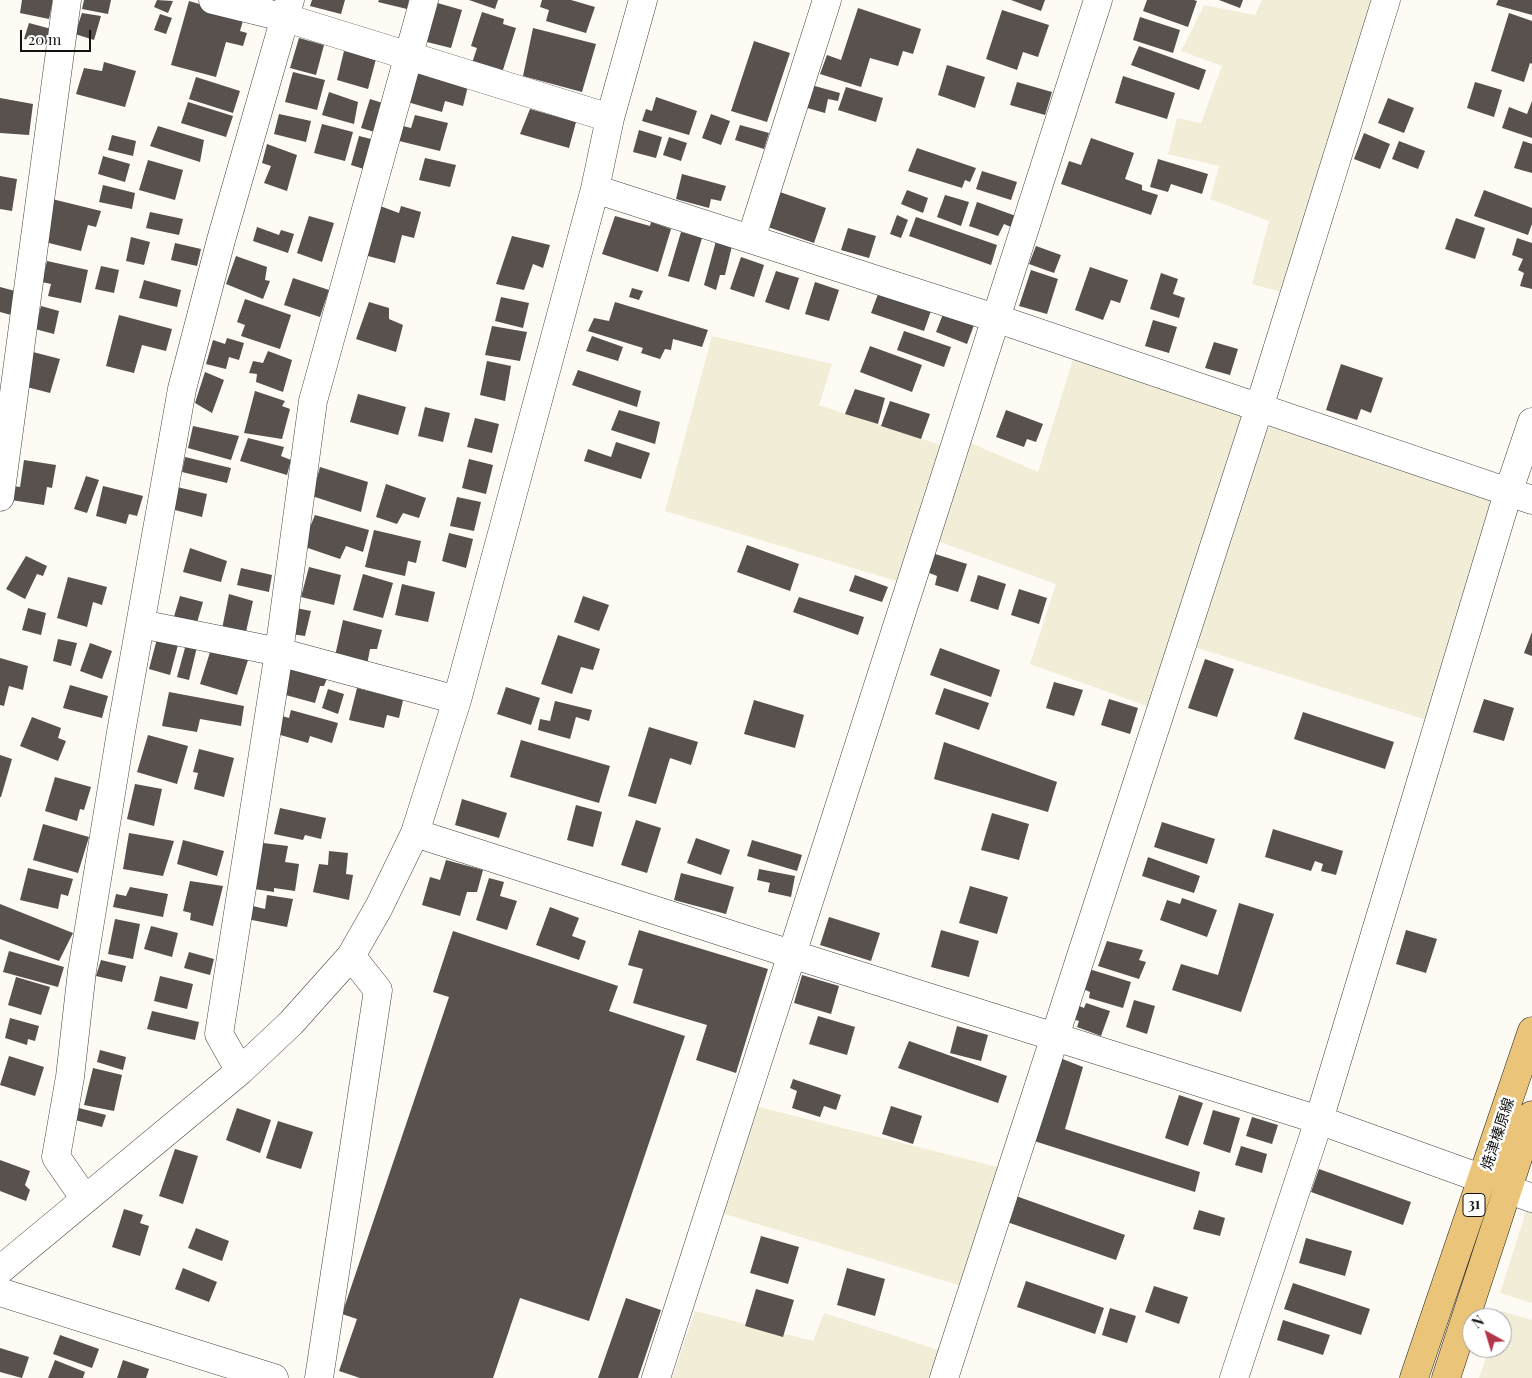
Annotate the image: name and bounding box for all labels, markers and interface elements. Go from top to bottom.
scale bar [22,20,94,52]
text: 20 m [28,29,61,49]
street label: 焼津榛原線 [1478,1096,1518,1172]
road number: 31 [1463,1194,1485,1216]
north arrow [1462,1308,1512,1358]
text: N [1468,1311,1488,1332]

